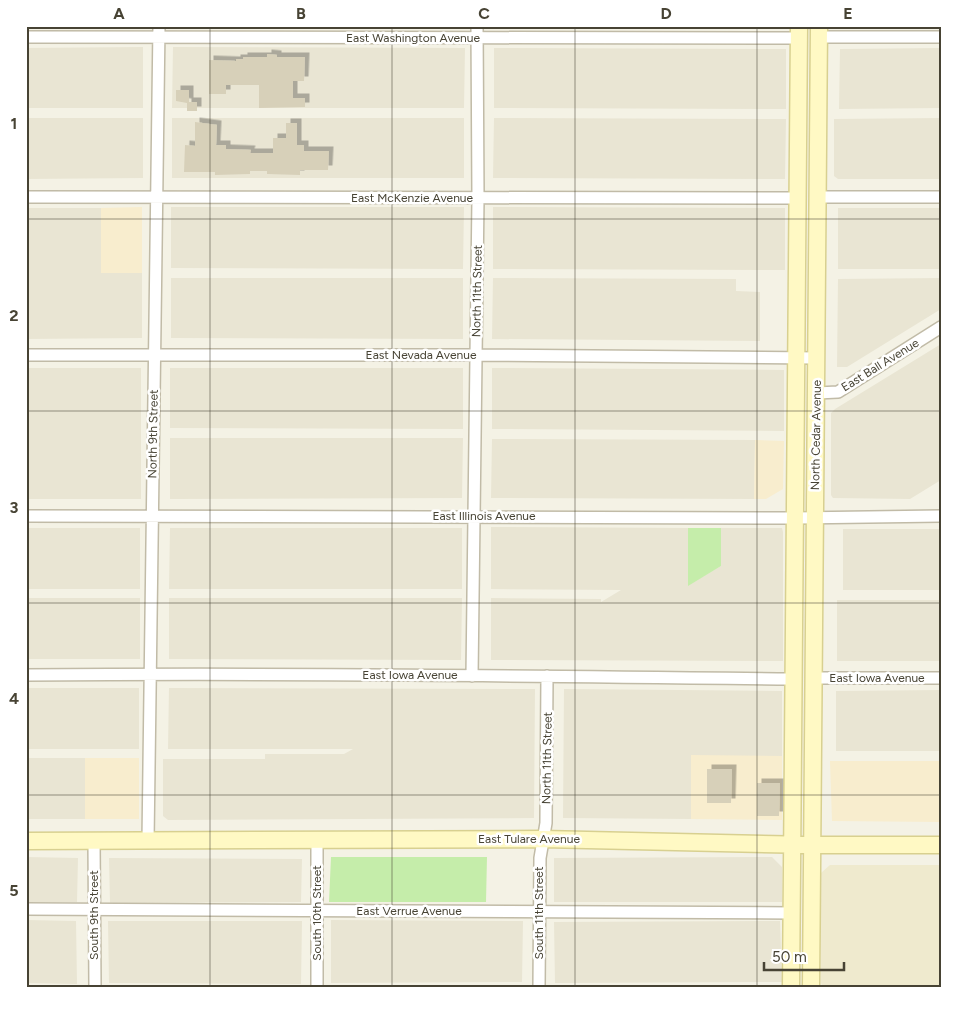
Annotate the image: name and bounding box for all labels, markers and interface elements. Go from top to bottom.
text: A [113,4,125,23]
text: B [296,4,306,23]
text: C [478,4,490,23]
text: D [660,4,672,23]
text: E [843,4,853,23]
street label: East Washington Avenue [346,31,480,45]
text: 1 [11,114,17,133]
street label: East McKenzie Avenue [351,191,474,205]
street label: North 11th Street [469,244,485,337]
text: 2 [9,306,19,325]
street label: East Ball Avenue [839,335,922,394]
street label: East Nevada Avenue [366,348,477,362]
street label: North Cedar Avenue [808,379,824,490]
street label: North 9th Street [145,389,161,479]
text: 3 [10,498,19,517]
street label: East Illinois Avenue [432,509,536,523]
street label: East Iowa Avenue [362,668,458,682]
street label: East Iowa Avenue [829,671,925,685]
text: 4 [9,689,19,708]
street label: North 11th Street [539,711,555,804]
street label: East Tulare Avenue [478,832,580,846]
street label: South 10th Street [310,865,324,961]
street label: South 11th Street [532,866,546,959]
street label: South 9th Street [87,870,101,960]
text: 5 [9,881,19,900]
street label: East Verrue Avenue [356,904,462,918]
scale bar [764,939,844,971]
text: 50 m [772,948,807,966]

